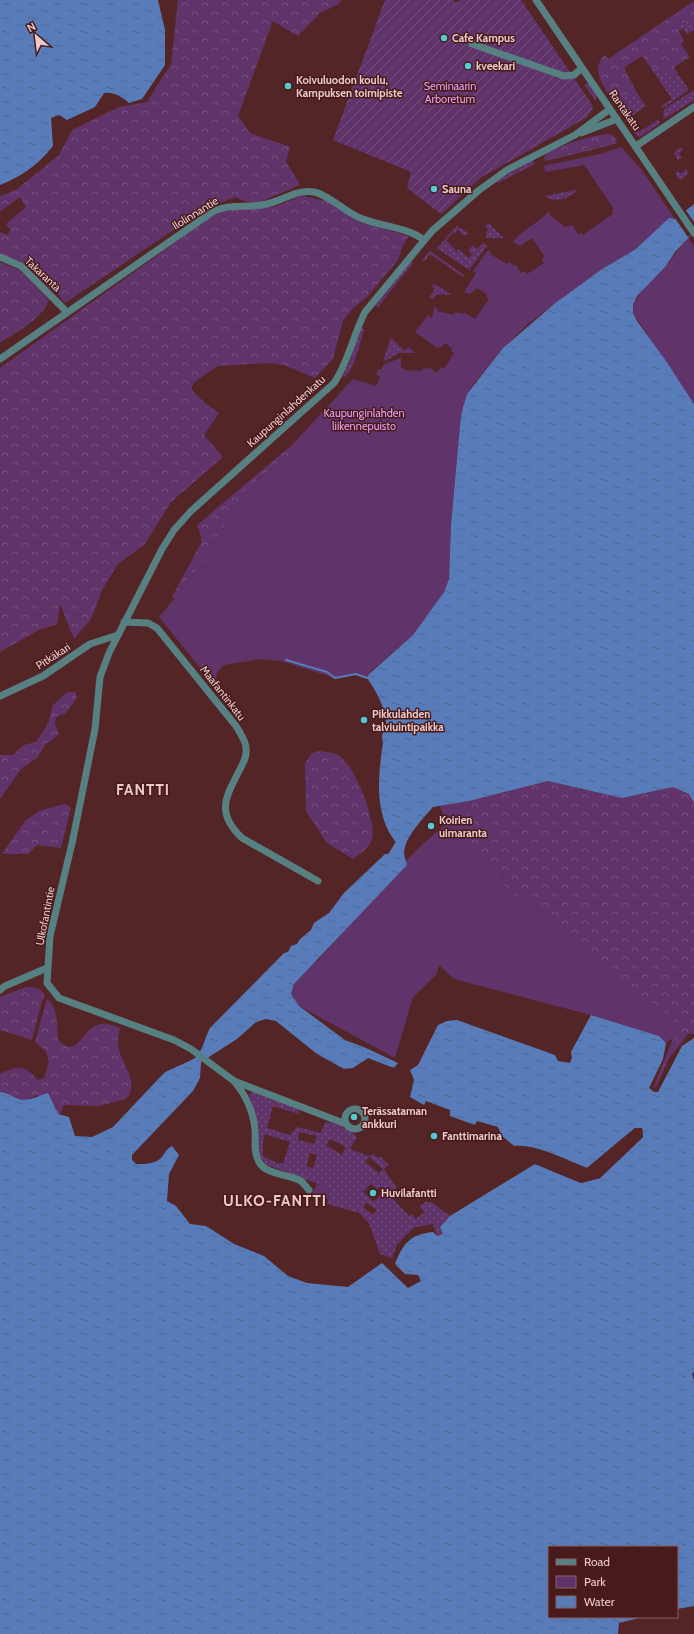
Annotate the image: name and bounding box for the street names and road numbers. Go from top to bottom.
street label: Rantakatu [606,87,644,133]
street label: Ilolinnantie [169,193,221,233]
street label: Takaranta [22,254,65,295]
street label: Kaupunginlahdenkatu [244,372,328,450]
street label: Pitkäkari [33,640,73,672]
street label: Maafantinkatu [197,663,249,723]
street label: Ulkofantintie [32,885,58,947]

